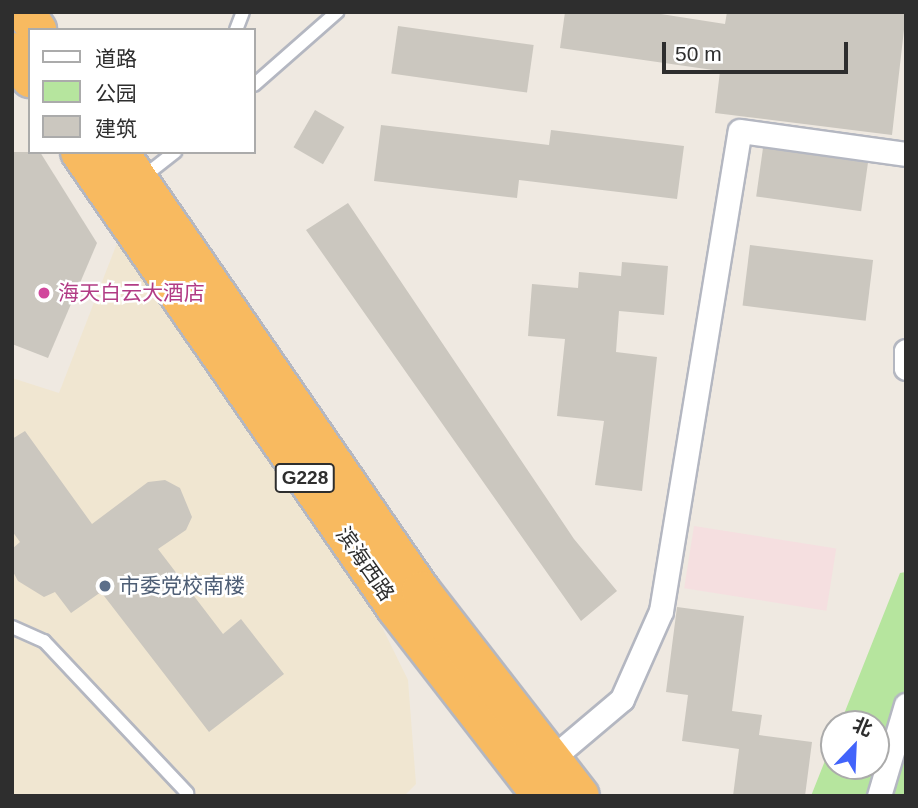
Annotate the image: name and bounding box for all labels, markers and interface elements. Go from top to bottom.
legend [28,28,256,154]
scale bar [666,28,852,72]
text: 50 m [675,42,722,65]
text: 道路 [95,47,137,70]
text: 公园 [95,82,137,105]
text: 建筑 [95,117,137,140]
place label: 海天白云大酒店 [58,280,205,306]
marker: 海天白云大酒店 [36,285,52,301]
road number: G228 [274,463,336,494]
street label: 滨海西路 [331,522,399,606]
place label: 市委党校南楼 [119,573,245,599]
marker: 市委党校南楼 [97,578,113,594]
north arrow [820,710,890,780]
text: 北 [850,714,875,740]

